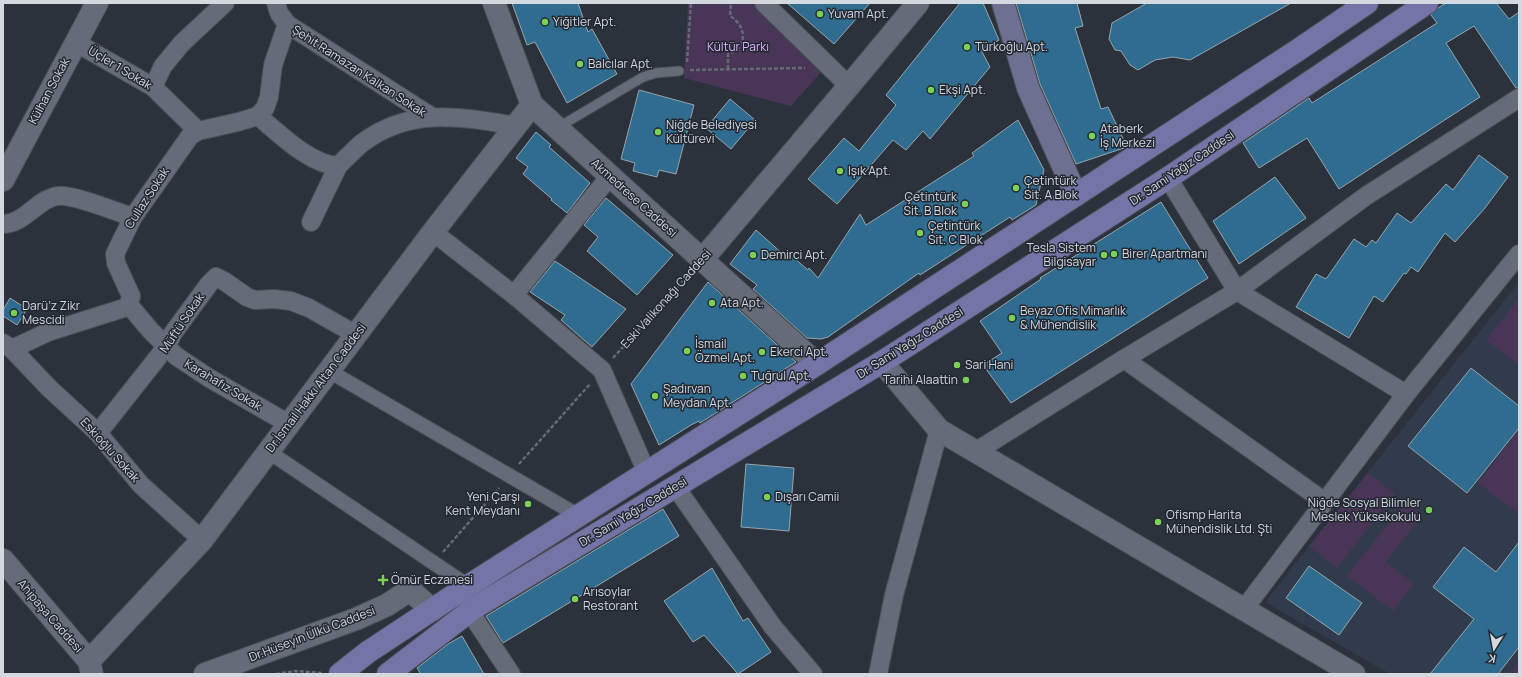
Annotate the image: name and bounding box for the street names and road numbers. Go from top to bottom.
street label: Şehit Ramazan Kalkan Sokak [289,21,430,121]
street label: Üçler 1 Sokak [85,42,156,94]
street label: Külhan Sokak [24,54,74,127]
street label: Dr. Sami Yağız Caddesi [1126,126,1237,209]
street label: Akmedrese Caddesi [588,154,681,241]
street label: Cullaz Sokak [120,163,173,232]
street label: Eski Valikonağı Caddesi [617,245,715,352]
street label: Müftü Sokak [155,289,208,356]
street label: Dr. Sami Yağız Caddesi [853,303,966,382]
street label: Dr.İsmail Hakkı Altan Caddesi [261,320,370,456]
street label: Karahafız Sokak [181,355,266,415]
street label: Eskioğlu Sokak [77,414,145,486]
street label: Dr. Sami Yağız Caddesi [576,473,690,551]
street label: Ahipaşa Caddesi [14,575,87,656]
street label: Dr.Hüseyin Ülkü Caddesi [246,602,377,665]

